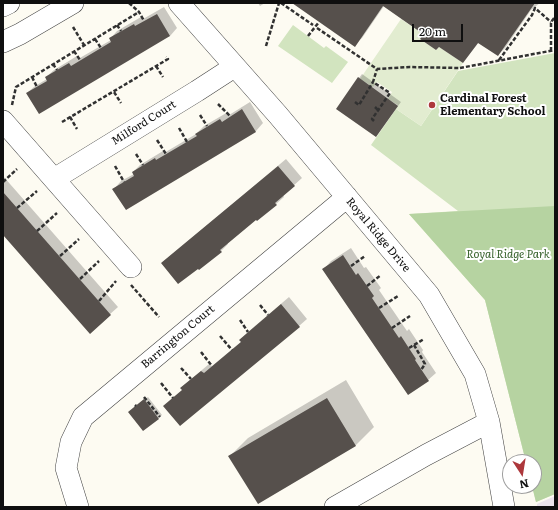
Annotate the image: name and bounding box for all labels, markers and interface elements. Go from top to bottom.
scale bar [414,16,465,42]
text: 20 m [419,22,446,40]
place label: Cardinal Forest Elementary School [440,92,545,118]
street label: Milford Court [109,98,179,148]
marker: Cardinal Forest Elementary School [427,100,437,110]
street label: Royal Ridge Drive [343,195,413,275]
park label: Royal Ridge Park [466,248,550,262]
street label: Barrington Court [139,303,217,371]
north arrow [502,454,542,494]
text: N [518,476,530,494]

